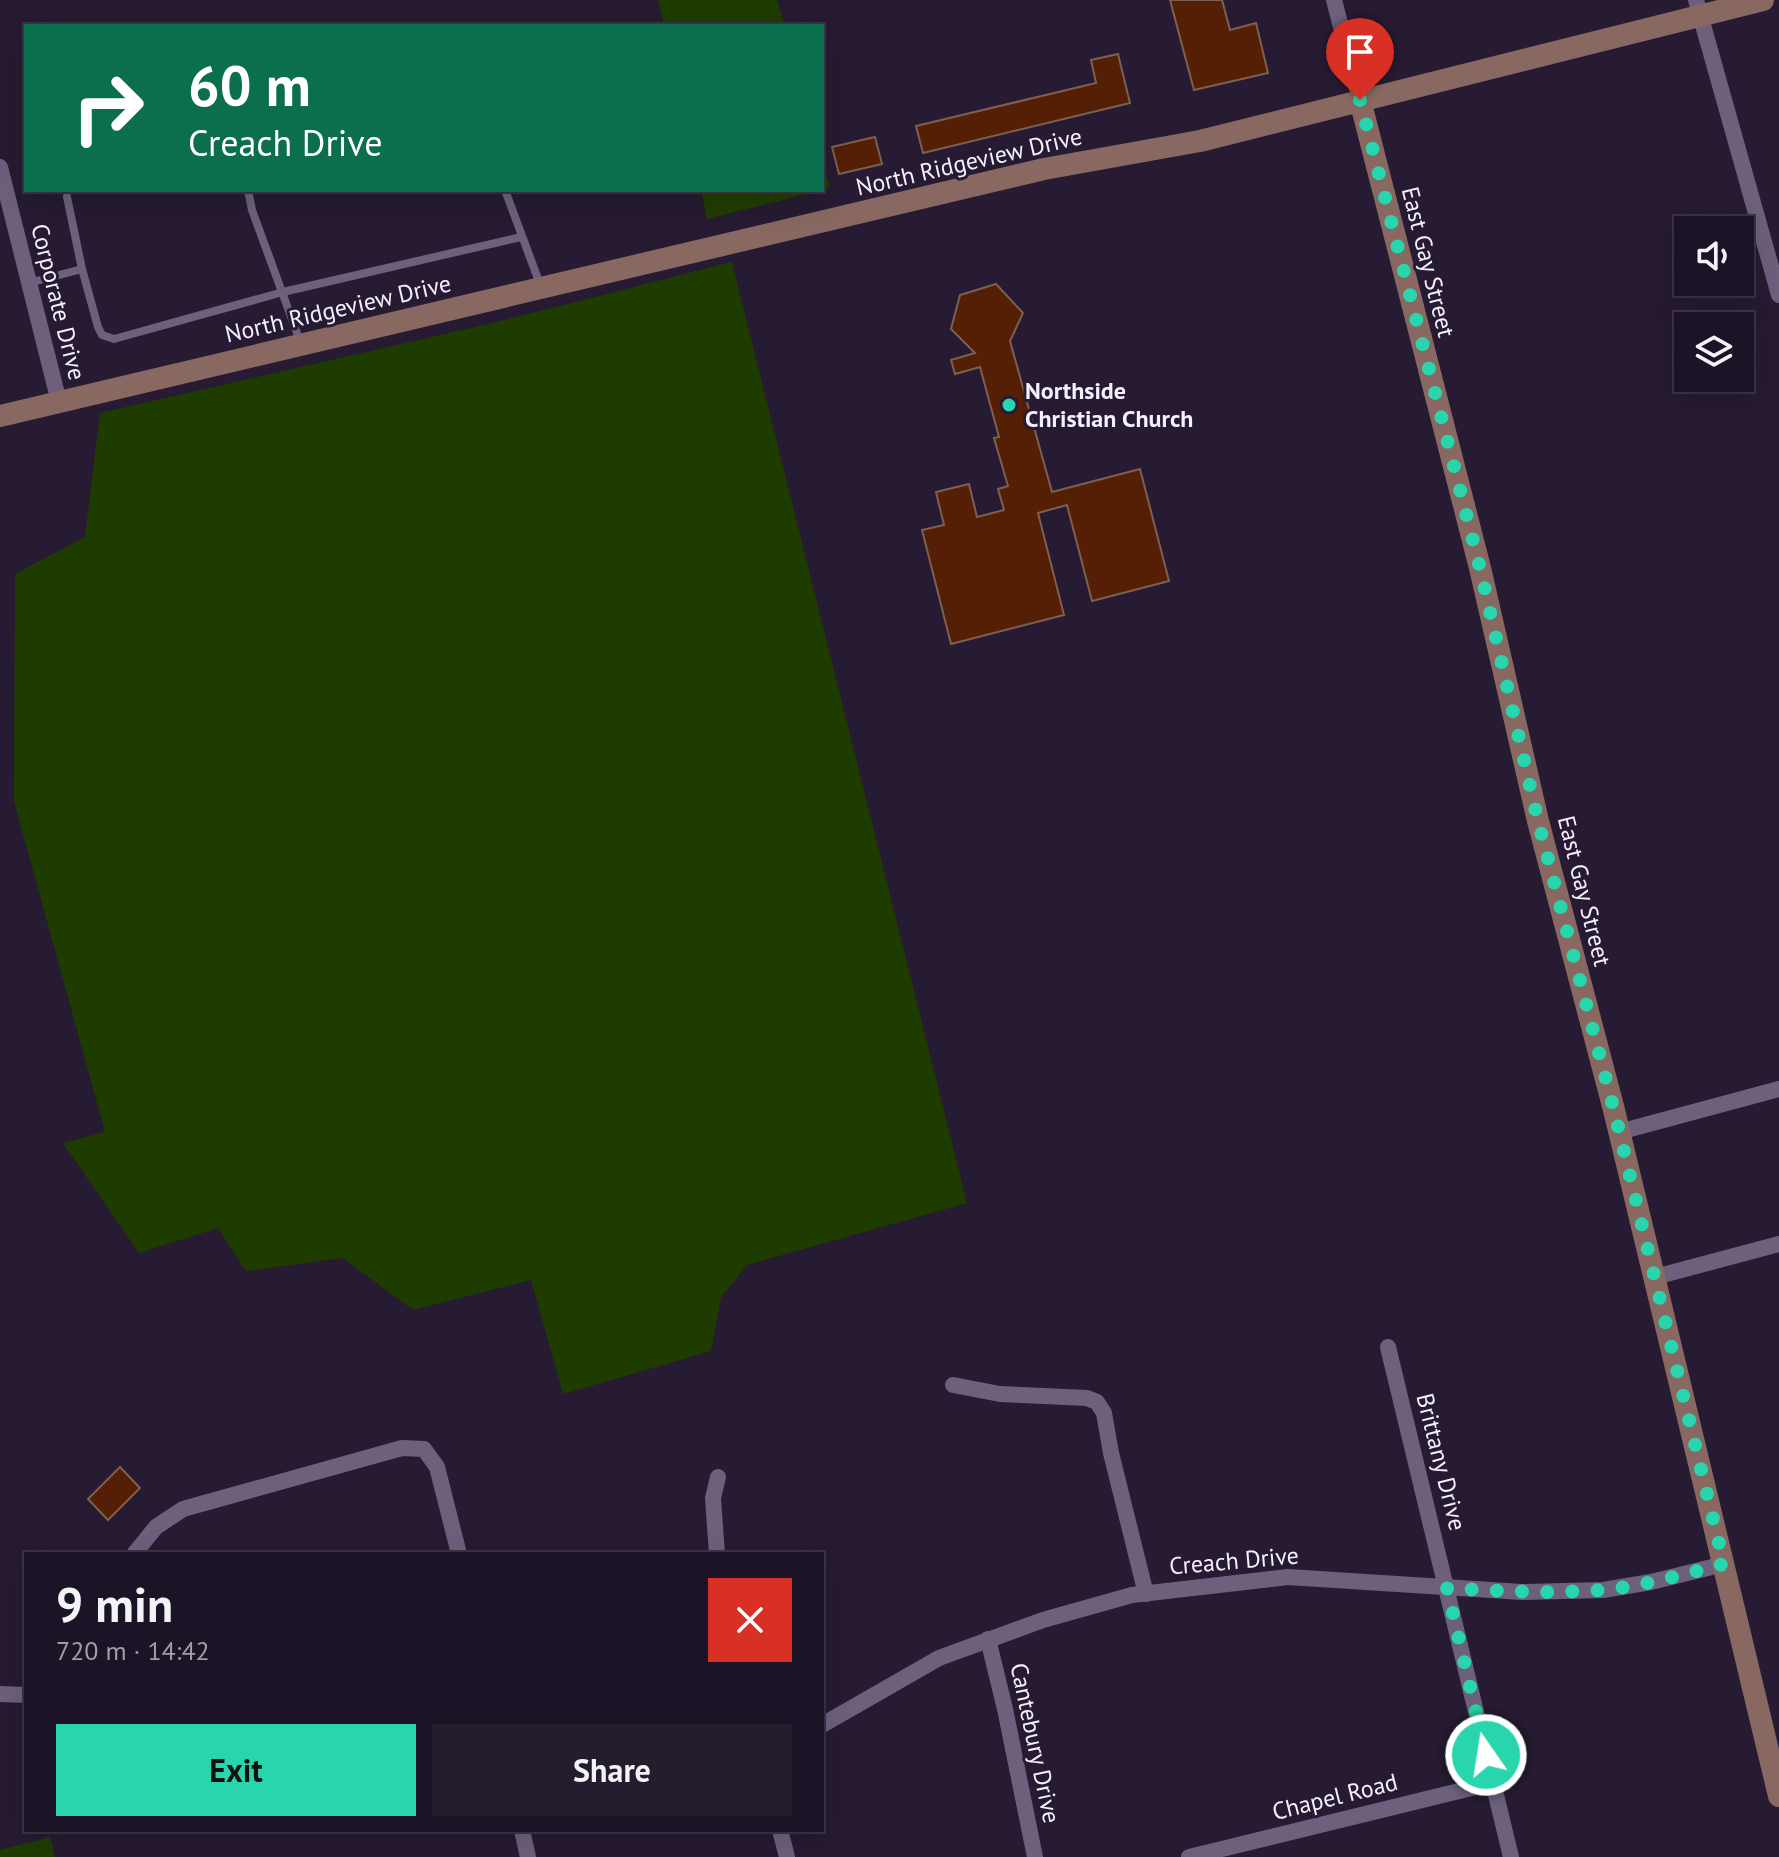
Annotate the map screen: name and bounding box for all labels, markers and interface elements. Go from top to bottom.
pin [1326,18,1394,100]
icon: arrive [1338,30,1382,74]
text: 60 m [188,49,311,121]
icon: right [56,56,160,160]
text: Creach Drive [188,119,383,166]
street label: North Ridgeview Drive [853,120,1085,203]
street label: East Gay Street [1395,183,1462,340]
map controls [1674,216,1754,392]
button: sound [1674,216,1754,296]
street label: Corporate Drive [24,220,93,383]
street label: North Ridgeview Drive [222,267,454,350]
button: layers [1674,312,1754,392]
place label: Northside Christian Church [1025,375,1193,434]
marker: Northside Christian Church [1000,396,1018,414]
street label: East Gay Street [1551,812,1618,969]
street label: Brittany Drive [1409,1390,1474,1534]
street label: Creach Drive [1168,1539,1300,1582]
text: 9 min [56,1573,173,1635]
button: close [708,1578,792,1662]
text: 720 m · 14:42 [56,1634,210,1667]
street label: Cantebury Drive [1003,1660,1068,1826]
position arrow [1444,1713,1528,1797]
button: Exit [56,1724,416,1816]
button: Share [432,1724,792,1816]
street label: Chapel Road [1269,1766,1401,1827]

